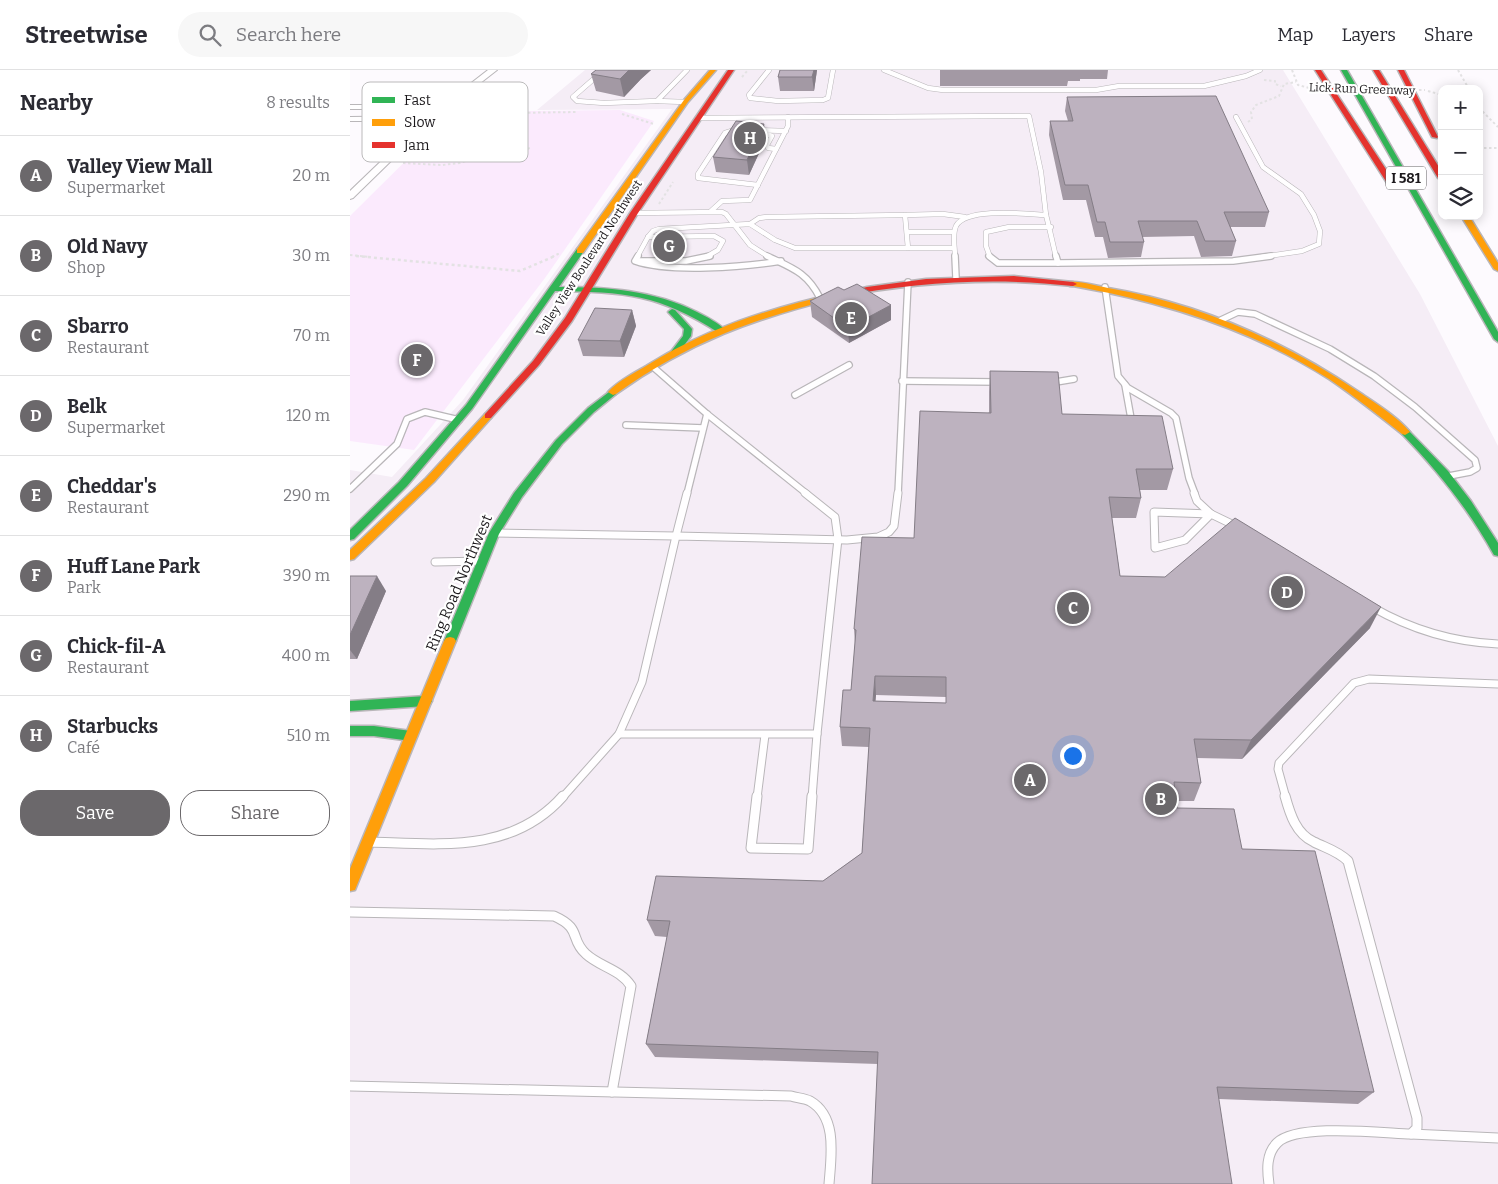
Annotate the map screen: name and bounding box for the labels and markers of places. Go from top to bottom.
pin: H [734,119,766,157]
pin: G [653,227,685,265]
pin: E [835,299,867,337]
pin: F [401,341,433,379]
pin: D [1271,573,1303,611]
pin: C [1057,589,1089,627]
pin: A [1014,761,1046,799]
pin: B [1145,780,1177,818]

